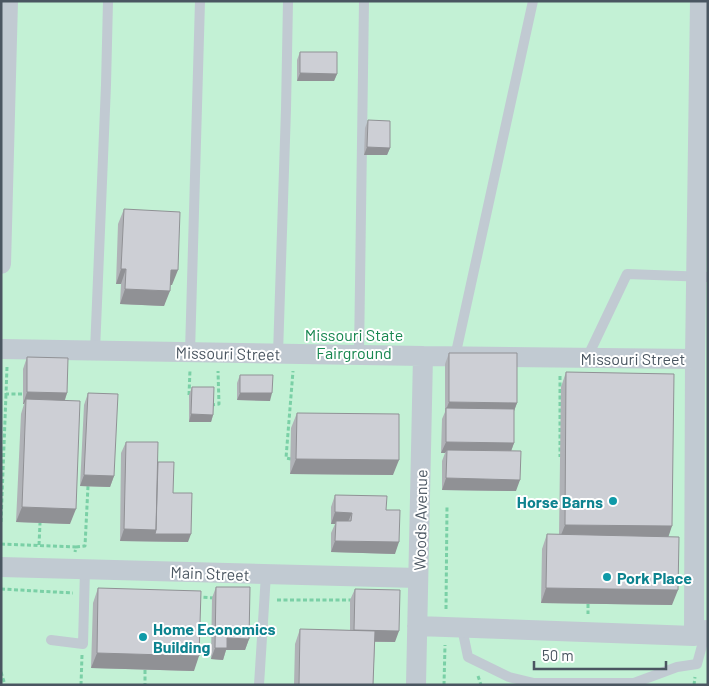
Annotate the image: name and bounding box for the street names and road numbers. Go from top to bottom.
street label: Missouri Street [175,343,281,363]
street label: Missouri Street [581,349,685,368]
street label: Woods Avenue [410,469,430,571]
street label: Main Street [170,562,250,584]

